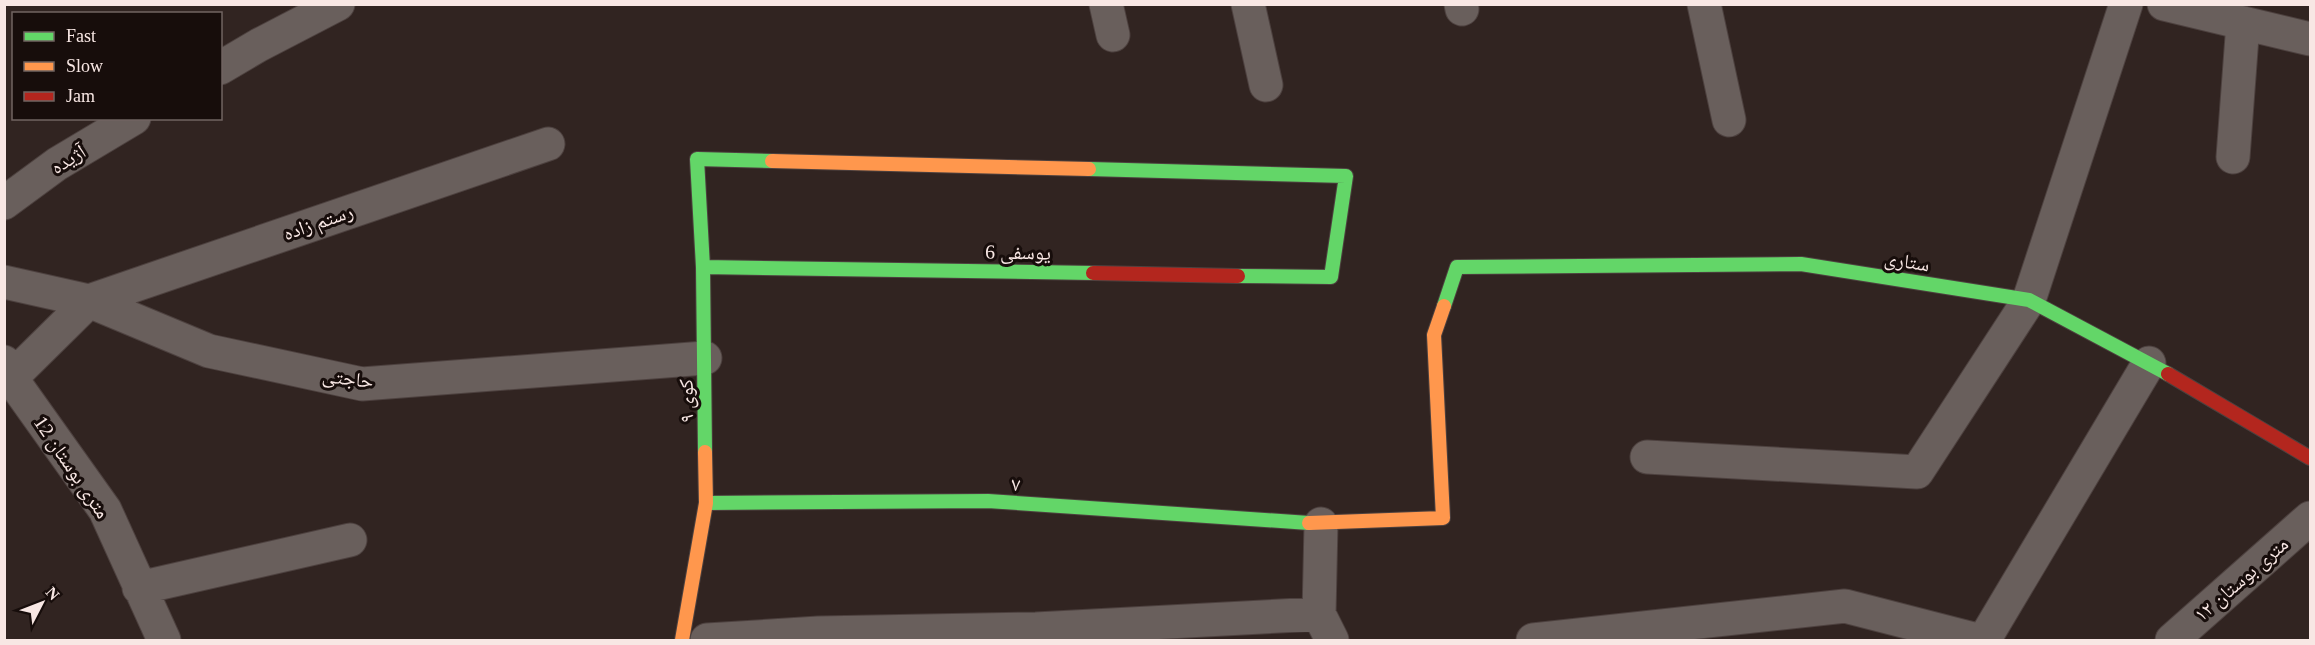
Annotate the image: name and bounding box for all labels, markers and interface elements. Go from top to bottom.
legend [12,12,222,120]
text: Fast [66,26,96,46]
text: Slow [66,56,103,76]
text: Jam [66,86,95,106]
street label: آژیده [46,139,90,178]
street label: رستم زاده [280,200,357,247]
street label: یوسفی 6 [985,240,1051,265]
street label: ستاری [1883,247,1931,276]
street label: حاجتی [321,364,375,393]
street label: کوی ۹ [675,379,698,423]
street label: 12 متری بوستان [29,412,114,523]
street label: ۷ [1011,473,1021,495]
street label: ۱۲ متری بوستان [2190,532,2293,626]
north arrow [12,573,72,633]
text: N [43,583,63,604]

